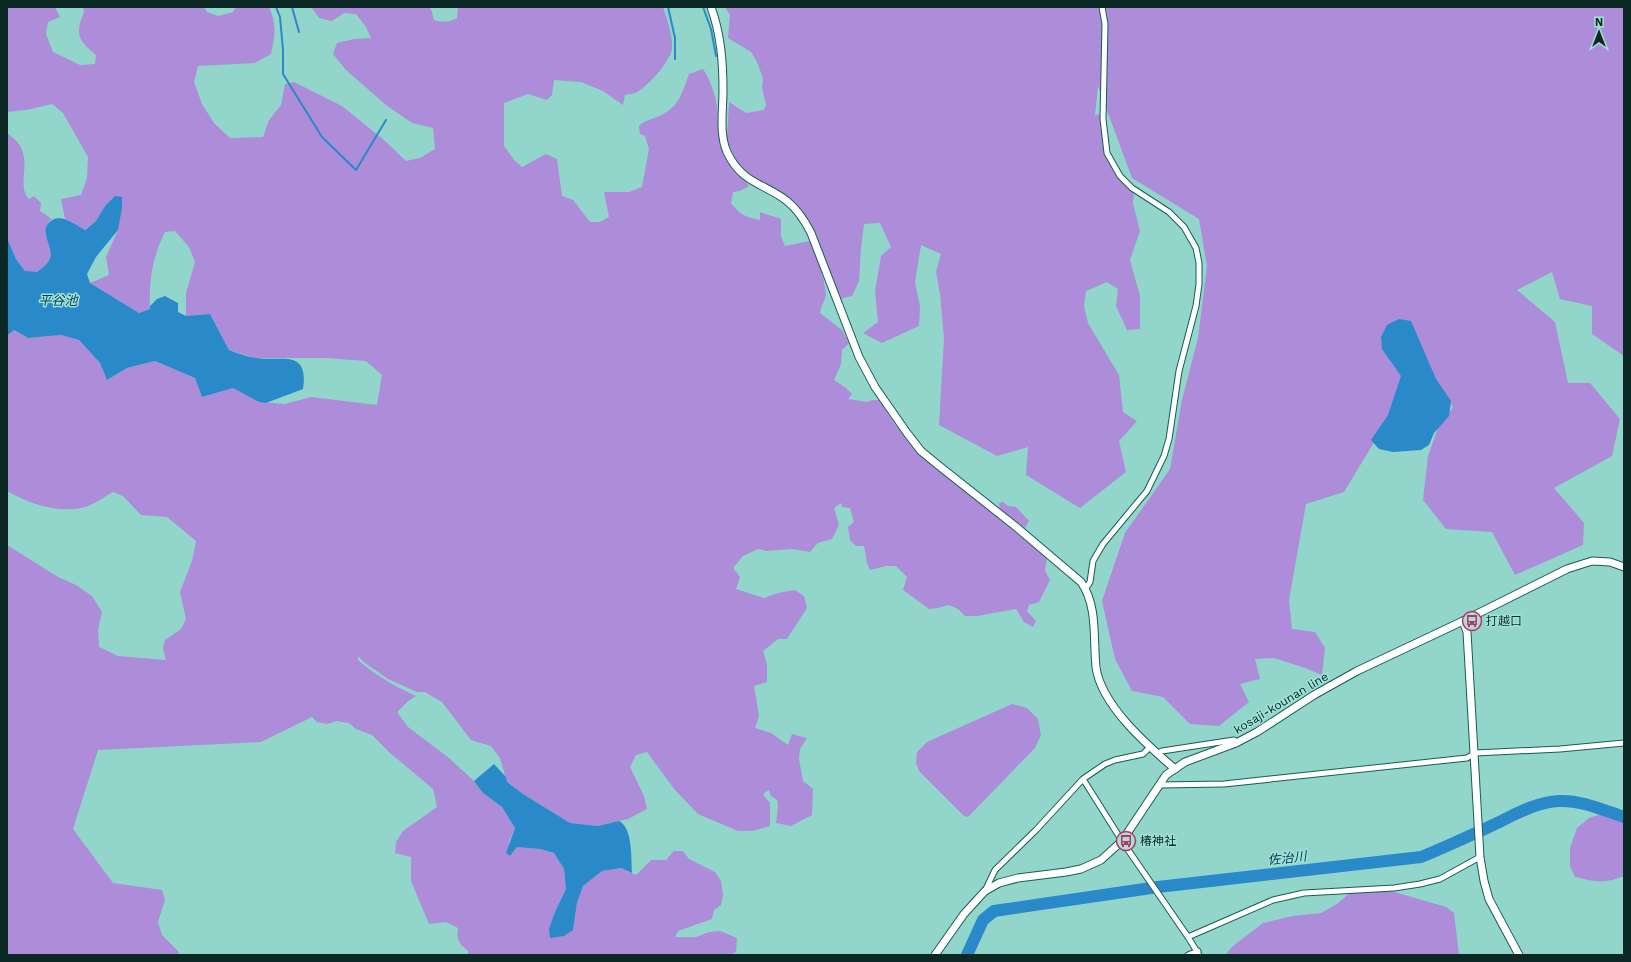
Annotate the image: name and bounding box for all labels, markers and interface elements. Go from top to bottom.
north arrow [1579,12,1619,52]
text: N [1595,16,1603,29]
water label: 平谷池 [38,293,79,308]
bus stop icon: 打越口 [1461,610,1483,632]
place label: 打越口 [1486,614,1522,628]
street label: kosaji-kounan line [1231,669,1331,737]
bus stop icon: 椿神社 [1115,830,1137,852]
place label: 椿神社 [1140,834,1176,848]
water label: 佐治川 [1267,848,1309,867]

